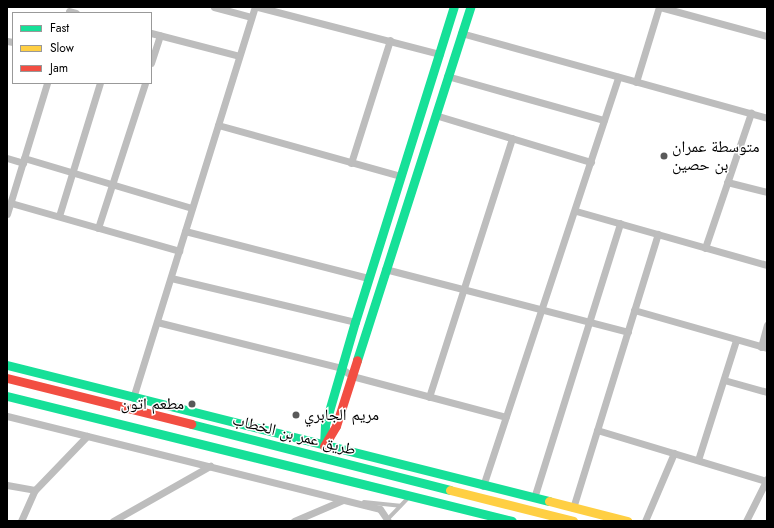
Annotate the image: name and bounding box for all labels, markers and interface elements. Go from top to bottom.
legend [12,12,152,84]
text: Fast [50,19,69,37]
text: Slow [50,39,74,57]
text: Jam [50,59,68,77]
place label: متوسطة عمران بن حصين [672,137,760,175]
marker: متوسطة عمران بن حصين [659,151,669,161]
place label: مطعم اتون [121,394,184,414]
marker: مطعم اتون [187,399,197,409]
place label: مريم الجابري [304,405,379,425]
street label: طريق عمر بن الخطاب [230,410,358,460]
marker: مريم الجابري [291,410,301,420]

